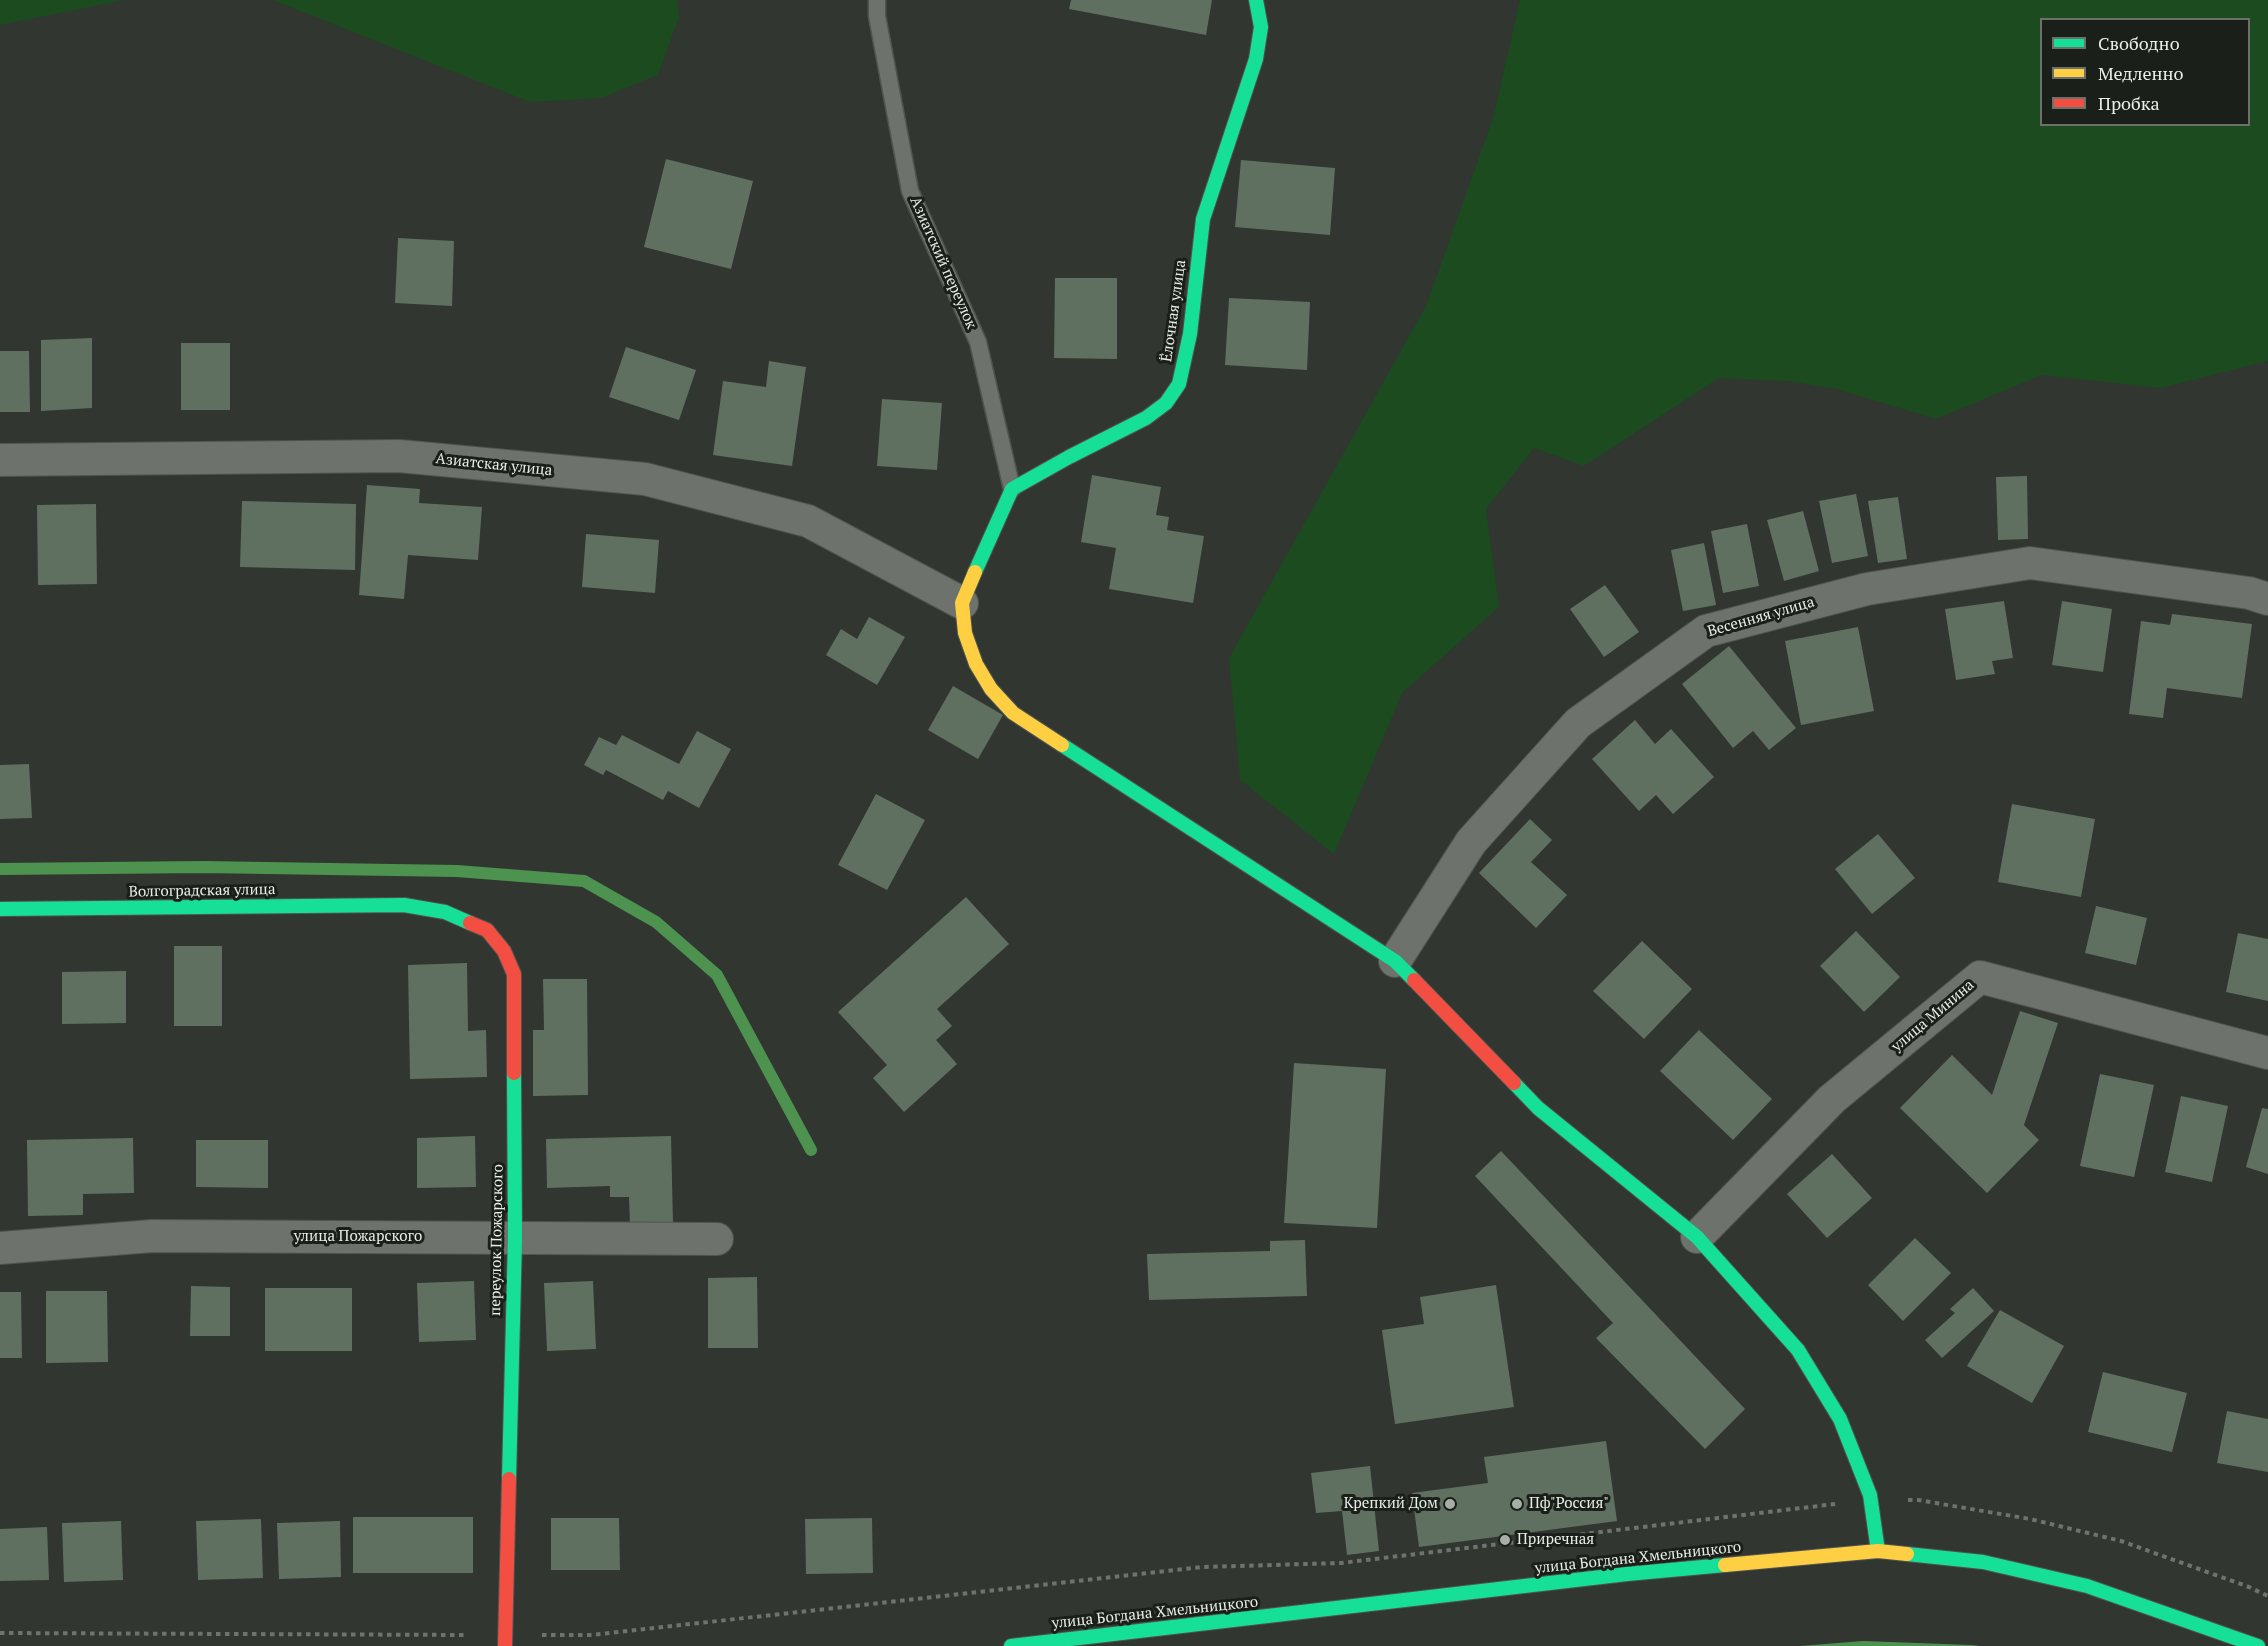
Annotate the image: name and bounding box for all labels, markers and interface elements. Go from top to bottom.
legend [2040,18,2250,126]
text: Свободно [2098,31,2180,55]
text: Медленно [2098,61,2184,85]
text: Пробка [2098,91,2160,115]
street label: Азиатский переулок [906,194,980,332]
street label: Ёлочная улица [1158,259,1190,363]
street label: Азиатская улица [435,450,553,480]
street label: Весенняя улица [1706,593,1816,641]
street label: Волгоградская улица [128,881,276,901]
street label: улица Минина [1888,976,1978,1056]
street label: переулок Пожарского [487,1164,507,1316]
street label: улица Пожарского [294,1228,422,1246]
place label: Крепкий Дом [1344,1495,1438,1513]
place label: Пф"Россия" [1529,1495,1609,1513]
marker: Крепкий Дом [1443,1497,1457,1511]
marker: Пф"Россия" [1510,1497,1524,1511]
place label: Приречная [1517,1531,1594,1549]
marker: Приречная [1498,1533,1512,1547]
street label: улица Богдана Хмельницкого [1534,1538,1742,1578]
street label: улица Богдана Хмельницкого [1051,1593,1259,1633]

